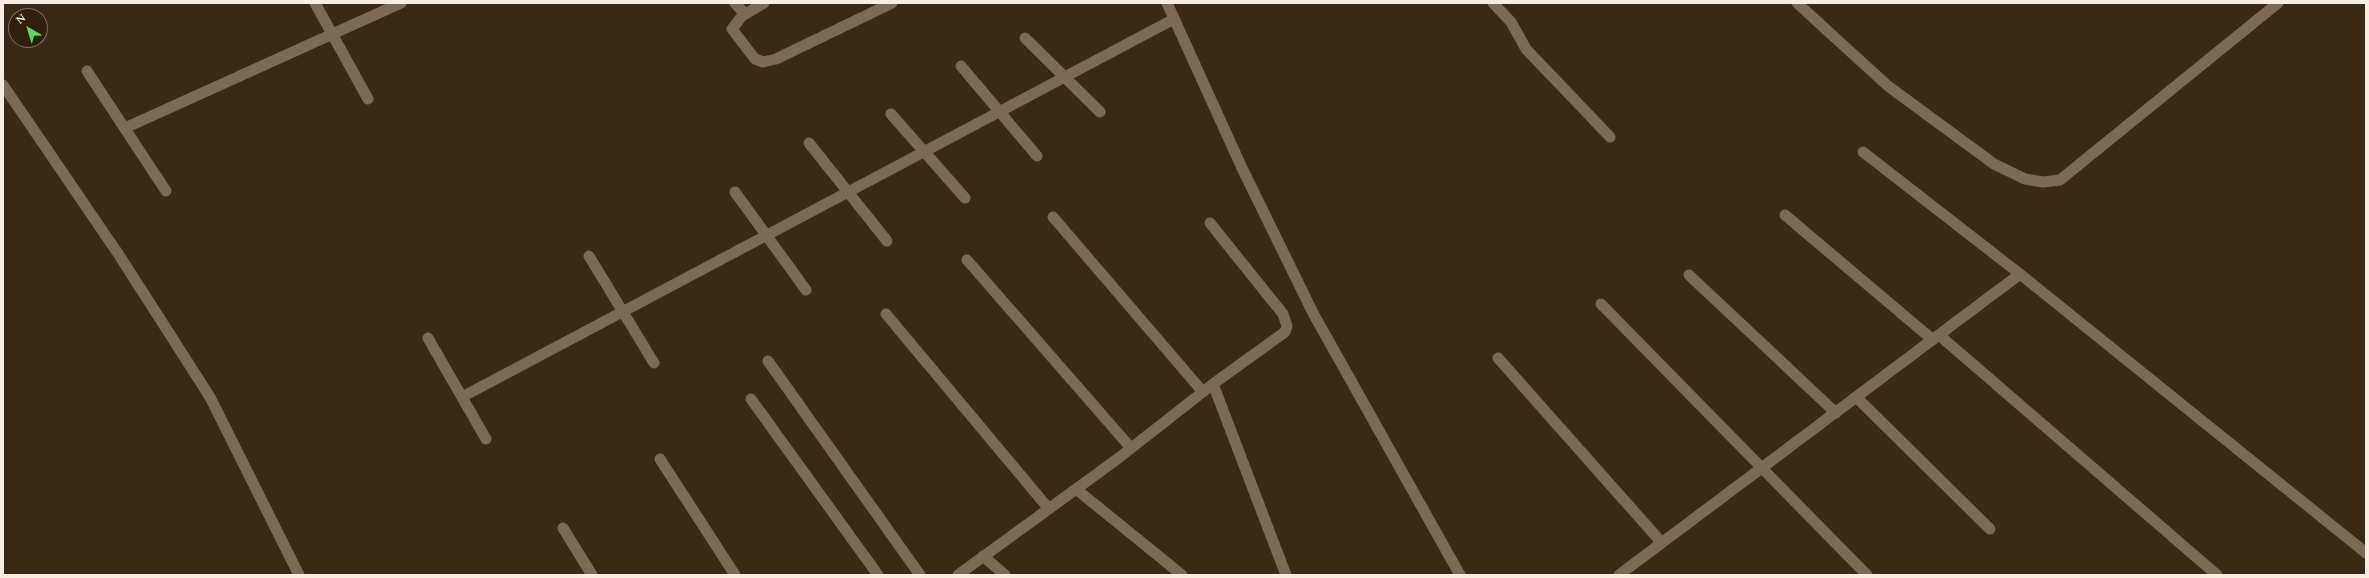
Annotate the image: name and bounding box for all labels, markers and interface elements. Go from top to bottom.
north arrow [8,8,48,48]
text: N [12,9,30,28]

